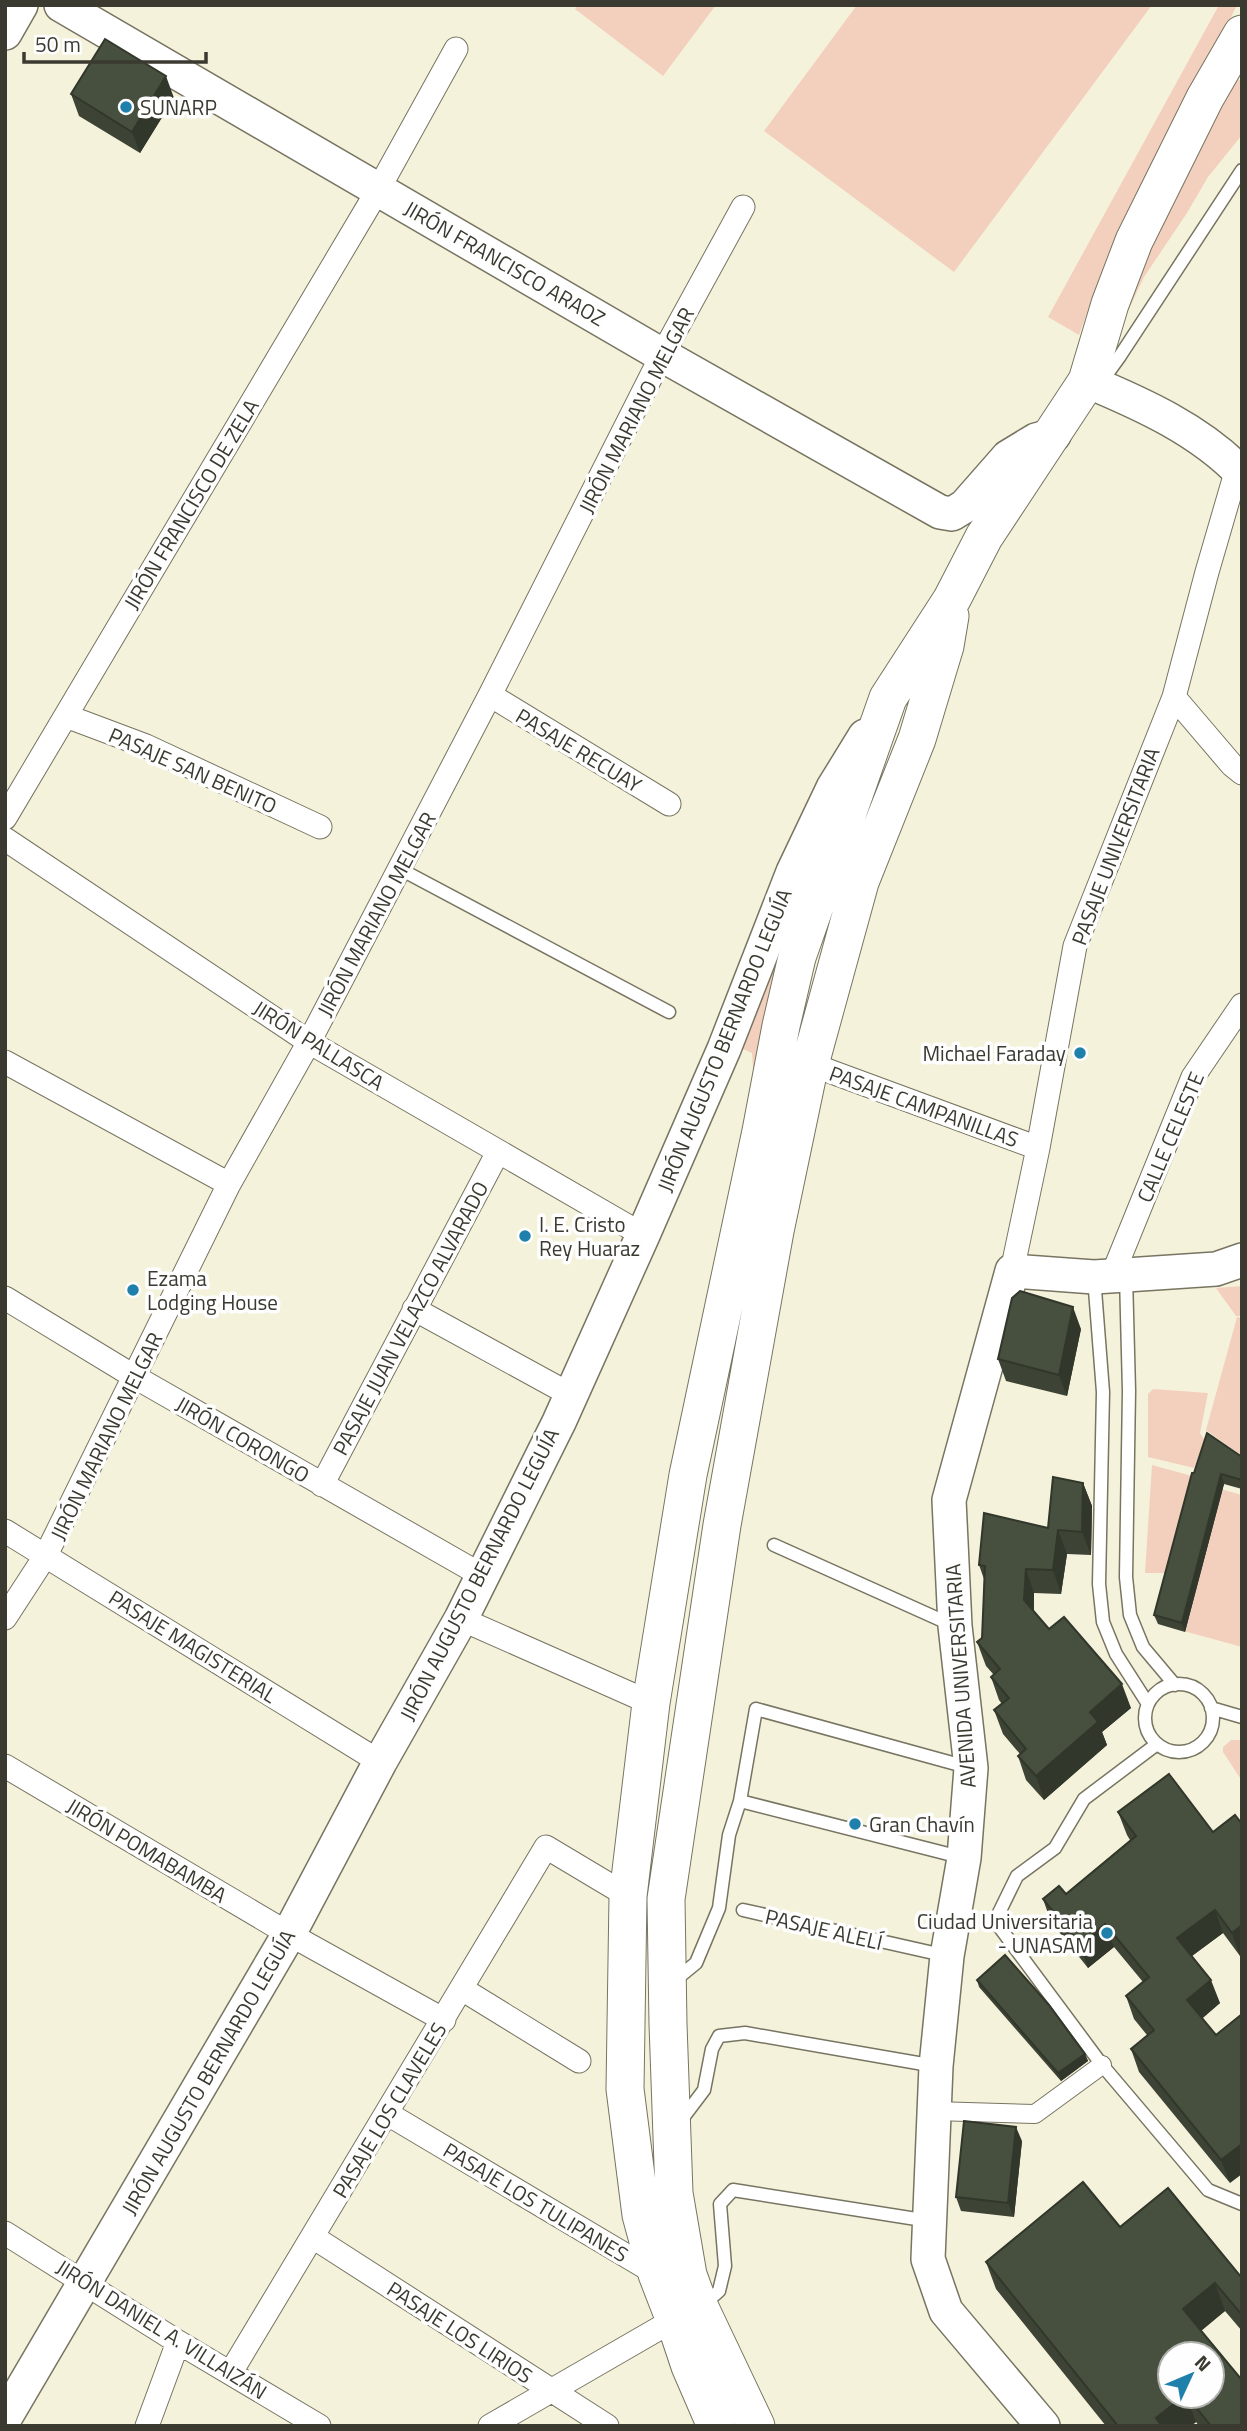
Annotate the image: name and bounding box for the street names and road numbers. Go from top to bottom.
street label: JIRÓN FRANCISCO ARAOZ [398,192,612,334]
street label: JIRÓN MARIANO MELGAR [570,301,702,519]
street label: JIRÓN FRANCISCO DE ZELA [115,392,267,615]
street label: PASAJE RECUAY [510,700,649,801]
street label: PASAJE SAN BENITO [104,719,282,821]
street label: PASAJE UNIVERSITARIA [1063,742,1168,950]
street label: JIRÓN MARIANO MELGAR [308,806,444,1022]
street label: JIRÓN AUGUSTO BERNARDO LEGUÍA [648,883,800,1196]
street label: JIRÓN PALLASCA [247,992,391,1098]
street label: PASAJE CAMPANILLAS [825,1057,1023,1155]
street label: CALLE CELESTE [1128,1067,1212,1207]
street label: PASAJE JUAN VELAZCO ALVARADO [324,1175,496,1461]
street label: JIRÓN MARIANO MELGAR [42,1327,170,1545]
street label: JIRÓN CORONGO [170,1388,316,1490]
street label: JIRÓN AUGUSTO BERNARDO LEGUÍA [391,1422,567,1726]
street label: AVENIDA UNIVERSITARIA [936,1562,984,1789]
street label: PASAJE MAGISTERIAL [103,1581,283,1711]
street label: JIRÓN POMABAMBA [61,1790,233,1911]
street label: PASAJE ALELÍ [762,1900,887,1958]
street label: JIRÓN AUGUSTO BERNARDO LEGUÍA [113,1923,303,2221]
street label: PASAJE LOS CLAVELES [324,2016,454,2204]
street label: PASAJE LOS TULIPANES [437,2134,635,2270]
street label: JIRÓN DANIEL A. VILLAIZÁN [50,2251,274,2407]
street label: PASAJE LOS LIRIOS [381,2273,539,2391]

